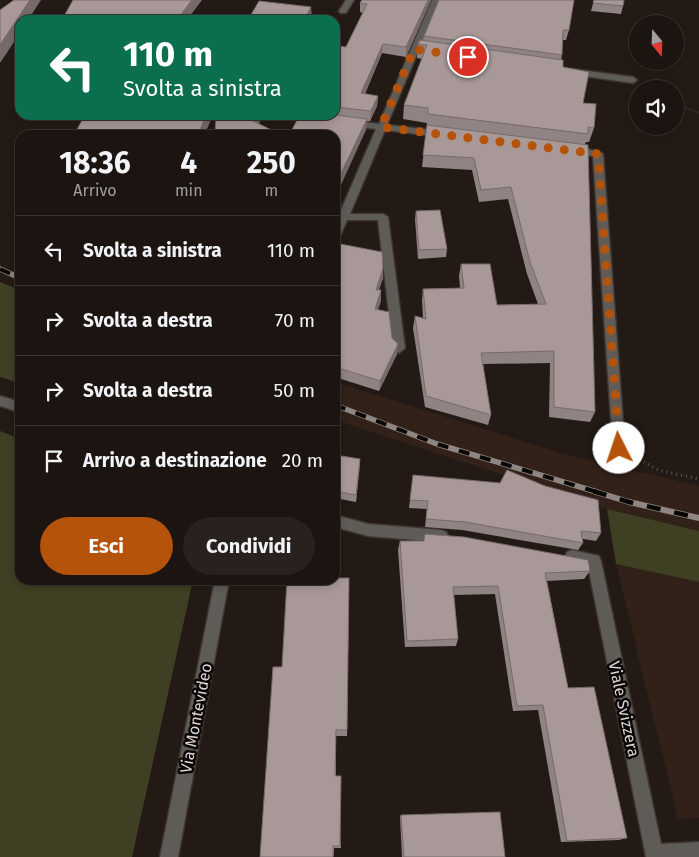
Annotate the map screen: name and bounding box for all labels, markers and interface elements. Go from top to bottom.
north arrow [629,15,684,70]
map controls [629,15,684,135]
text: 110 m [123,33,213,75]
icon: left [40,35,105,100]
pin [447,36,489,78]
icon: arrive [454,43,482,71]
text: Svolta a sinistra [123,75,282,102]
button: sound [629,80,684,135]
text: 18:36 [59,145,131,181]
text: 4 [180,145,197,181]
text: 250 [247,145,296,181]
text: Arrivo [73,181,117,200]
text: min [175,181,203,200]
text: m [264,181,278,200]
icon: left [40,237,68,265]
text: Svolta a sinistra [83,239,222,262]
text: 110 m [267,239,315,262]
icon: right [40,307,68,335]
text: Svolta a destra [83,309,213,332]
text: 70 m [275,309,315,332]
icon: right [40,377,68,405]
text: Svolta a destra [83,379,213,402]
text: 50 m [274,379,315,402]
position arrow [592,421,644,473]
icon: arrive [40,447,68,475]
text: Arrivo a destinazione [83,449,267,472]
text: 20 m [282,449,323,472]
button: Esci [40,517,173,575]
button: Condividi [183,517,315,575]
street label: Viale Svizzera [605,659,643,759]
street label: Via Montevideo [176,661,216,775]

